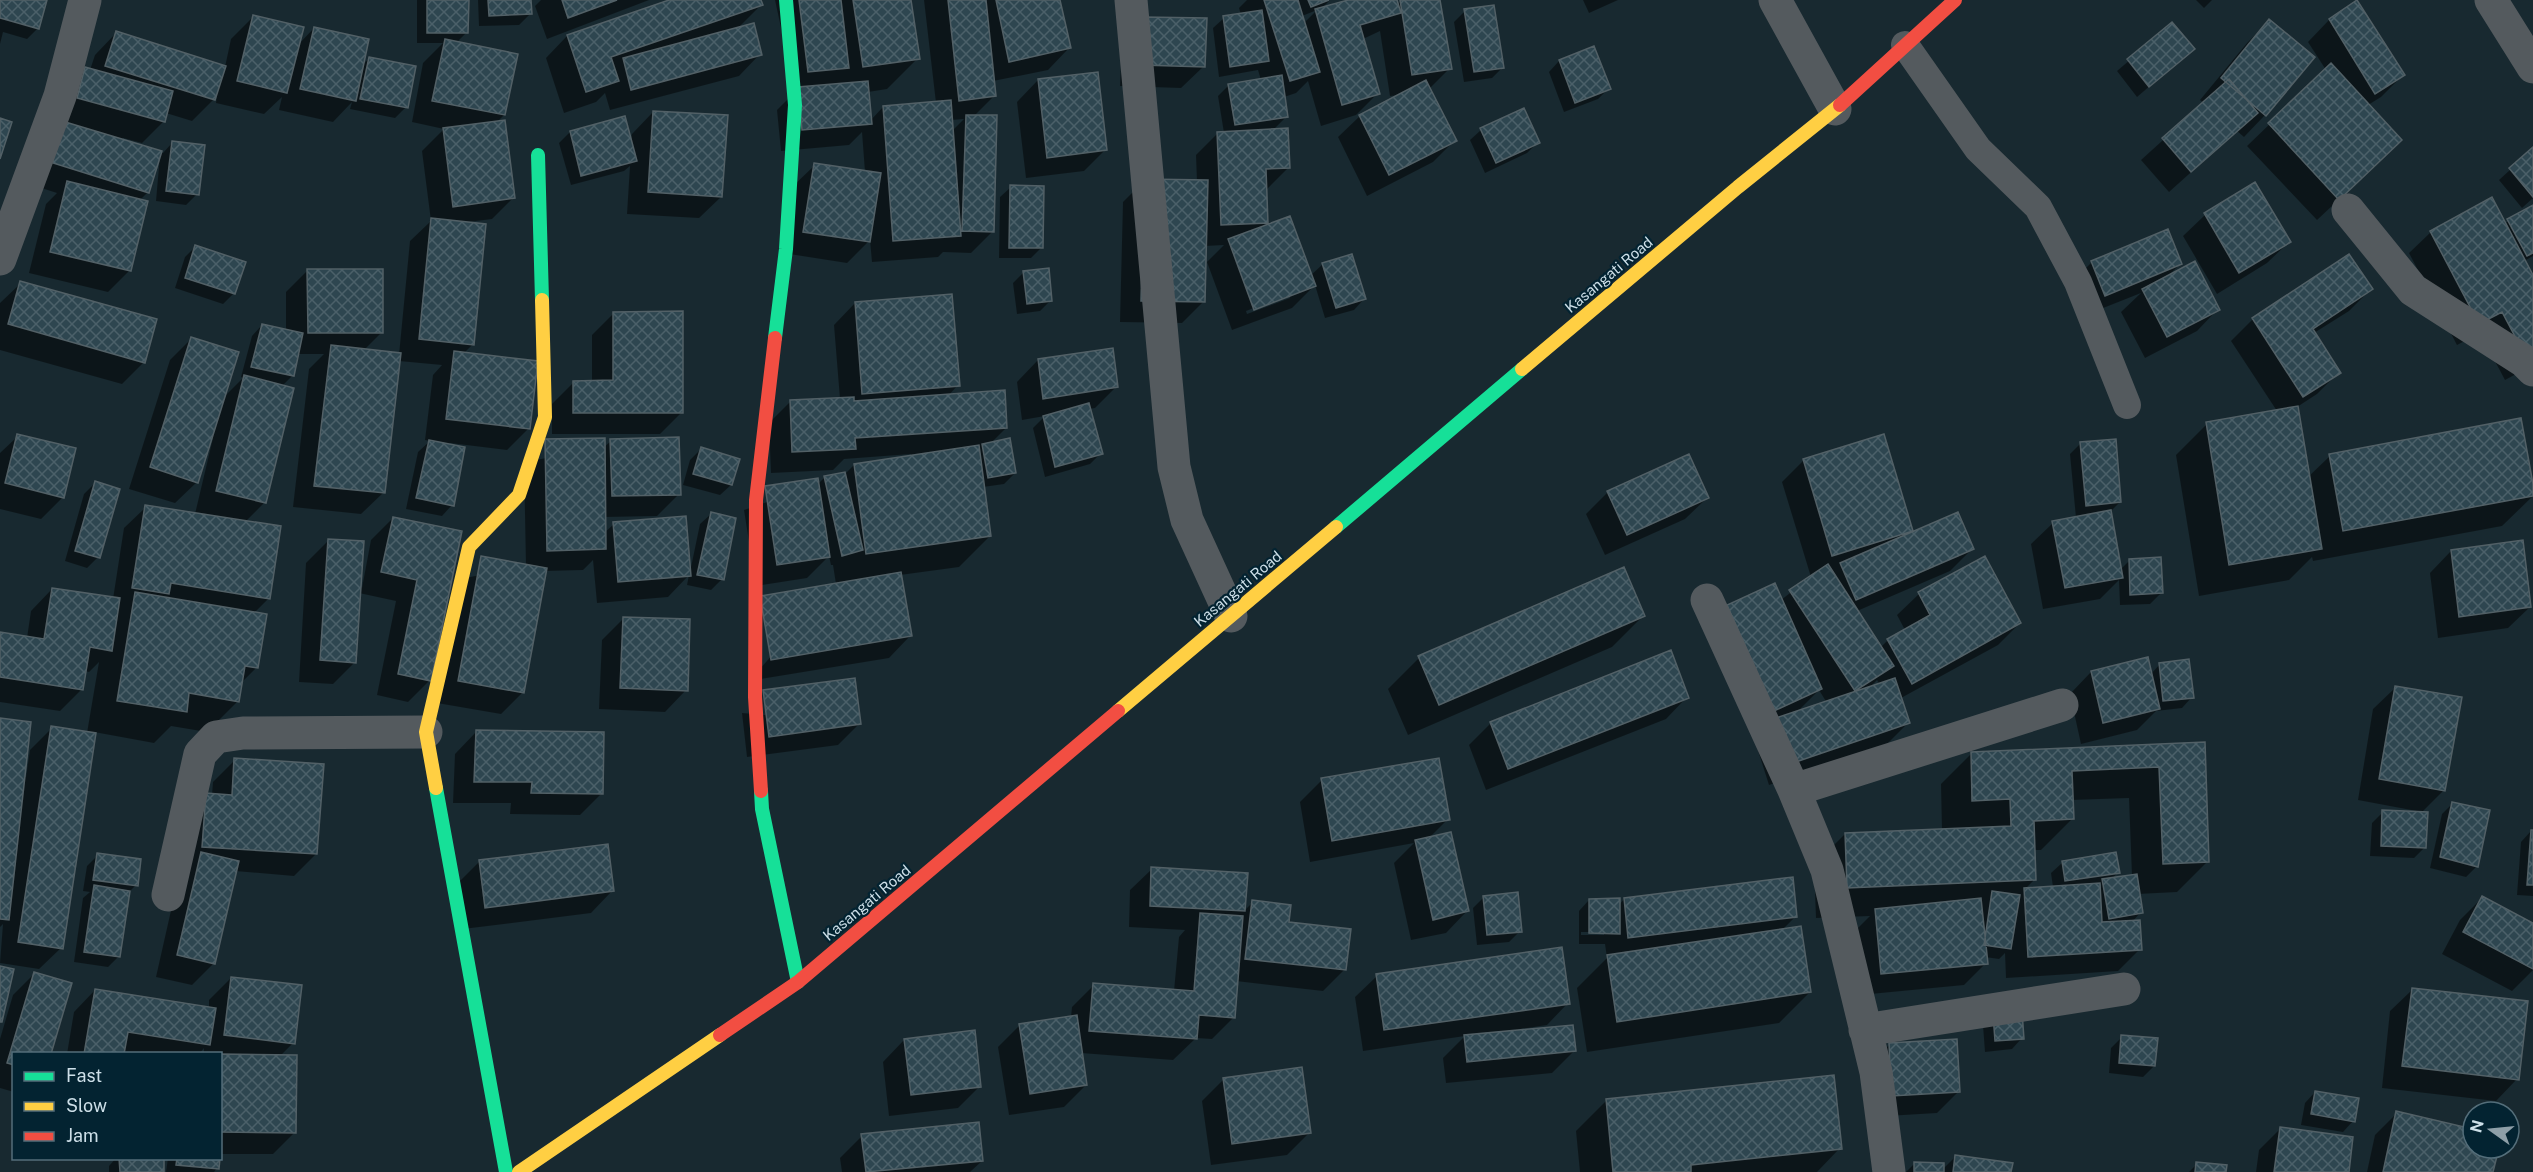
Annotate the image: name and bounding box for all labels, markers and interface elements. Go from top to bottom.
street label: Kasangati Road [1562,233,1656,316]
street label: Kasangati Road [1191,547,1285,630]
street label: Kasangati Road [820,861,914,944]
legend [12,1052,222,1160]
text: Fast [66,1065,102,1086]
text: Slow [66,1095,107,1116]
north arrow [2461,1100,2521,1160]
text: N [2466,1118,2488,1135]
text: Jam [66,1125,99,1146]

